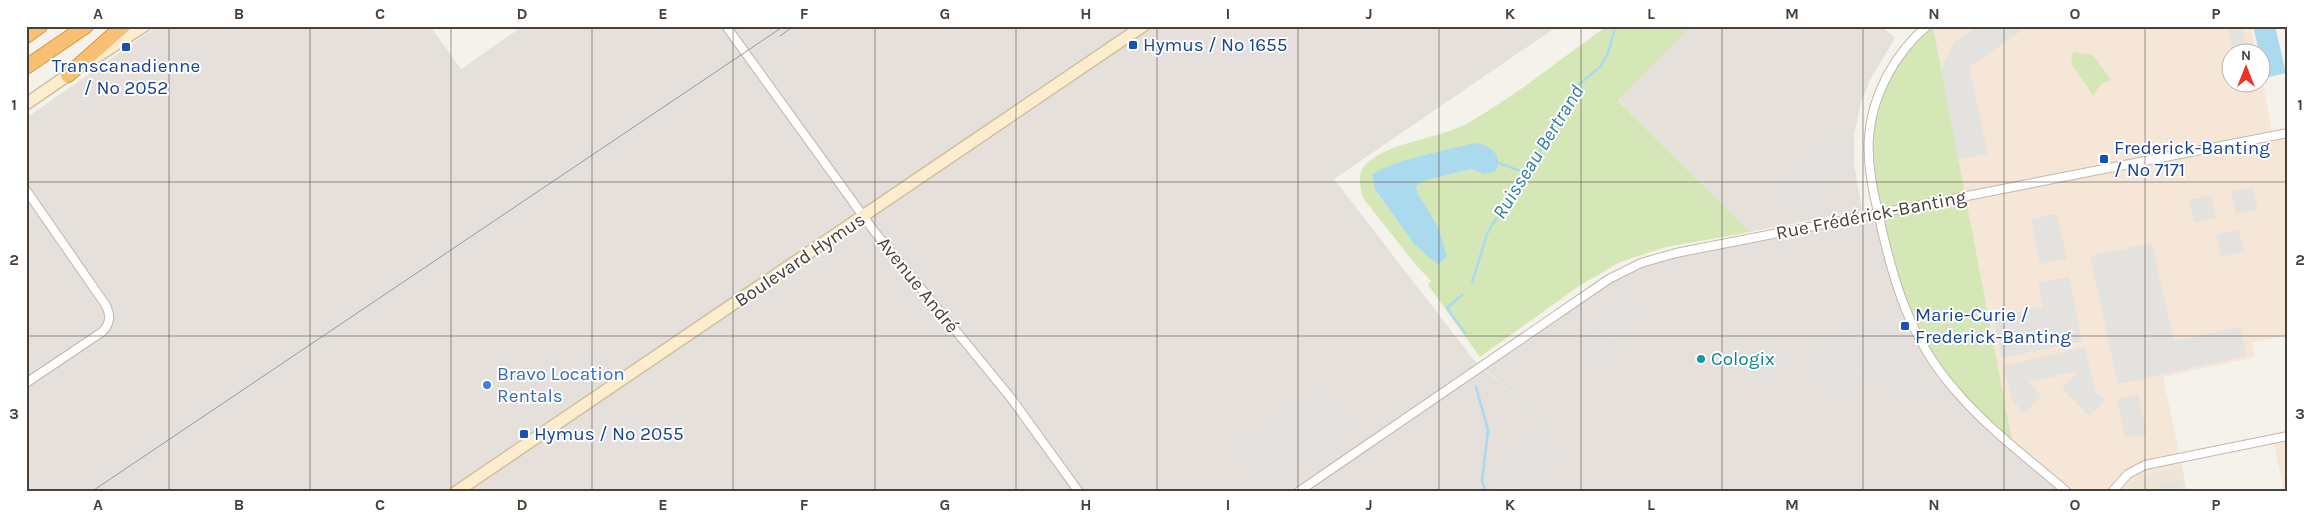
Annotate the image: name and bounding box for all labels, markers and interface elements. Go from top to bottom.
text: A [93,4,103,23]
text: B [234,4,244,23]
text: C [375,4,385,23]
text: D [517,4,528,23]
text: E [658,4,668,23]
text: F [800,4,809,23]
text: G [940,4,950,23]
text: H [1080,4,1092,23]
text: I [1226,4,1230,23]
text: J [1365,4,1373,23]
text: K [1505,4,1516,23]
text: L [1647,4,1655,23]
text: M [1785,4,1799,23]
text: N [1928,4,1940,23]
text: O [2070,4,2081,23]
text: P [2211,4,2221,23]
place label: Hymus / No 1655 [1143,34,1288,56]
marker: Hymus / No 1655 [1127,39,1139,51]
marker: Transcanadienne / No 2052 [120,41,132,53]
north arrow [2222,42,2272,92]
text: N [2241,47,2251,64]
place label: Transcanadienne / No 2052 [52,55,200,99]
water label: Ruisseau Bertrand [1488,81,1589,223]
text: 1 [11,95,17,114]
text: 1 [2297,95,2303,114]
place label: Frederick-Banting / No 7171 [2114,137,2270,181]
marker: Frederick-Banting / No 7171 [2098,153,2110,165]
street label: Rue Frédérick-Banting [1774,186,1968,244]
street label: Boulevard Hymus [731,208,869,312]
street label: Avenue André [873,232,963,338]
text: 2 [9,250,19,269]
text: 2 [2295,250,2305,269]
place label: Marie-Curie / Frederick-Banting [1915,304,2071,348]
marker: Marie-Curie / Frederick-Banting [1899,320,1911,332]
place label: Cologix [1711,348,1775,370]
marker: Cologix [1695,353,1707,365]
place label: Bravo Location Rentals [497,363,625,407]
marker: Bravo Location Rentals [481,379,493,391]
text: 3 [9,404,19,423]
text: 3 [2295,404,2305,423]
place label: Hymus / No 2055 [534,423,684,445]
marker: Hymus / No 2055 [518,428,530,440]
text: A [93,495,103,514]
text: B [234,495,244,514]
text: C [375,495,385,514]
text: D [517,495,528,514]
text: E [658,495,668,514]
text: F [800,495,809,514]
text: G [940,495,950,514]
text: H [1080,495,1092,514]
text: I [1226,495,1230,514]
text: J [1365,495,1373,514]
text: K [1505,495,1516,514]
text: L [1647,495,1655,514]
text: M [1785,495,1799,514]
text: N [1928,495,1940,514]
text: O [2070,495,2081,514]
text: P [2211,495,2221,514]

